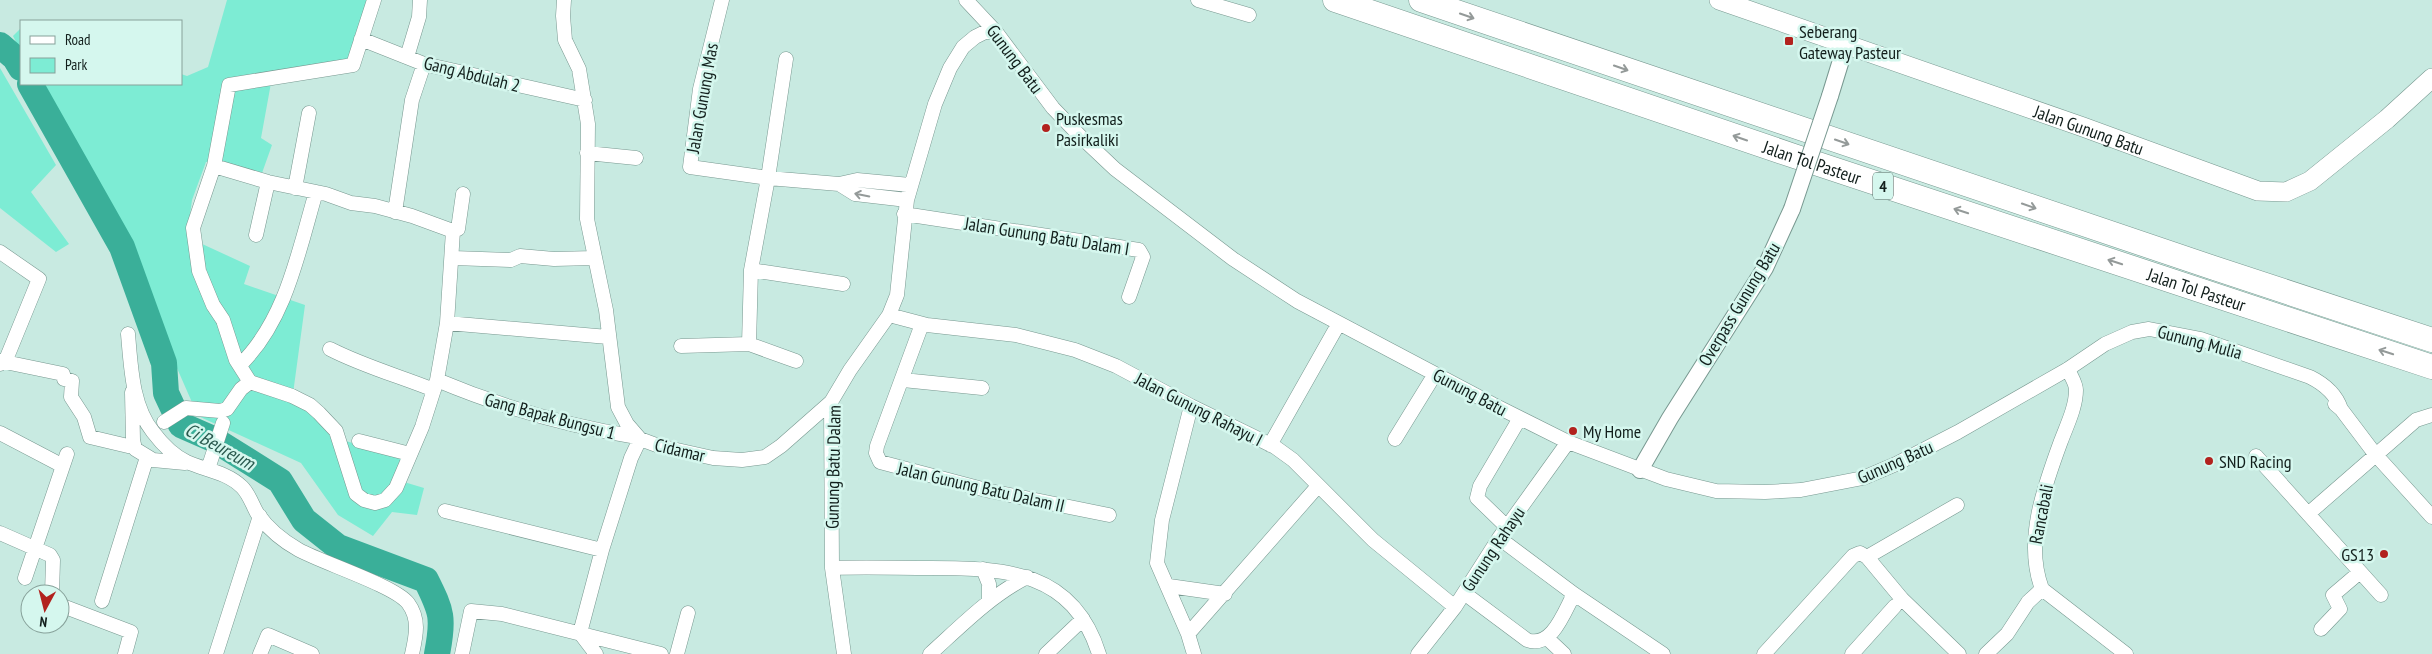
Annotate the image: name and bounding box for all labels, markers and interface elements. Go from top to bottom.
one-way arrow [1459,11,1475,21]
legend [20,20,182,85]
street label: Gunung Batu [982,20,1048,98]
place label: Seberang Gateway Pasteur [1799,20,1901,64]
text: Road [65,30,91,49]
marker: Seberang Gateway Pasteur [1783,35,1795,47]
street label: Jalan Gunung Mas [681,41,723,156]
street label: Gang Abdulah 2 [422,51,522,97]
text: Park [65,55,87,74]
one-way arrow [1613,64,1629,73]
street label: Jalan Gunung Batu [2030,99,2147,160]
place label: Puskesmas Pasirkaliki [1056,107,1123,151]
marker: Puskesmas Pasirkaliki [1040,122,1052,134]
one-way arrow [1733,133,1749,142]
street label: Jalan Tol Pasteur [1759,135,1864,189]
one-way arrow [1833,138,1849,147]
road number: 4 [1873,172,1893,200]
one-way arrow [855,189,871,199]
one-way arrow [2020,201,2036,211]
one-way arrow [1953,206,1969,216]
street label: Jalan Gunung Batu Dalam I [962,211,1131,260]
street label: Overpass Gunung Batu [1693,238,1785,370]
one-way arrow [2107,257,2123,267]
street label: Jalan Tol Pasteur [2144,262,2249,316]
street label: Gunung Mulia [2155,320,2245,364]
one-way arrow [2378,347,2394,356]
street label: Gunung Batu [1429,363,1511,421]
street label: Jalan Gunung Rahayu I [1130,367,1267,451]
street label: Gang Bapak Bungsu 1 [482,387,618,445]
street label: Gunung Batu Dalam [820,405,846,529]
water label: Ci Beureum [181,417,260,476]
place label: My Home [1583,420,1641,443]
marker: My Home [1567,425,1579,437]
street label: Cidamar [653,433,707,467]
street label: Gunung Batu [1854,435,1936,489]
place label: SND Racing [2219,450,2292,473]
marker: SND Racing [2203,455,2215,467]
street label: Jalan Gunung Batu Dalam II [894,456,1067,517]
street label: Rancabali [2024,482,2058,546]
street label: Gunung Rahayu [1456,502,1530,596]
place label: GS13 [2341,543,2374,566]
marker: GS13 [2378,548,2390,560]
north arrow [20,584,70,634]
text: N [39,613,48,631]

